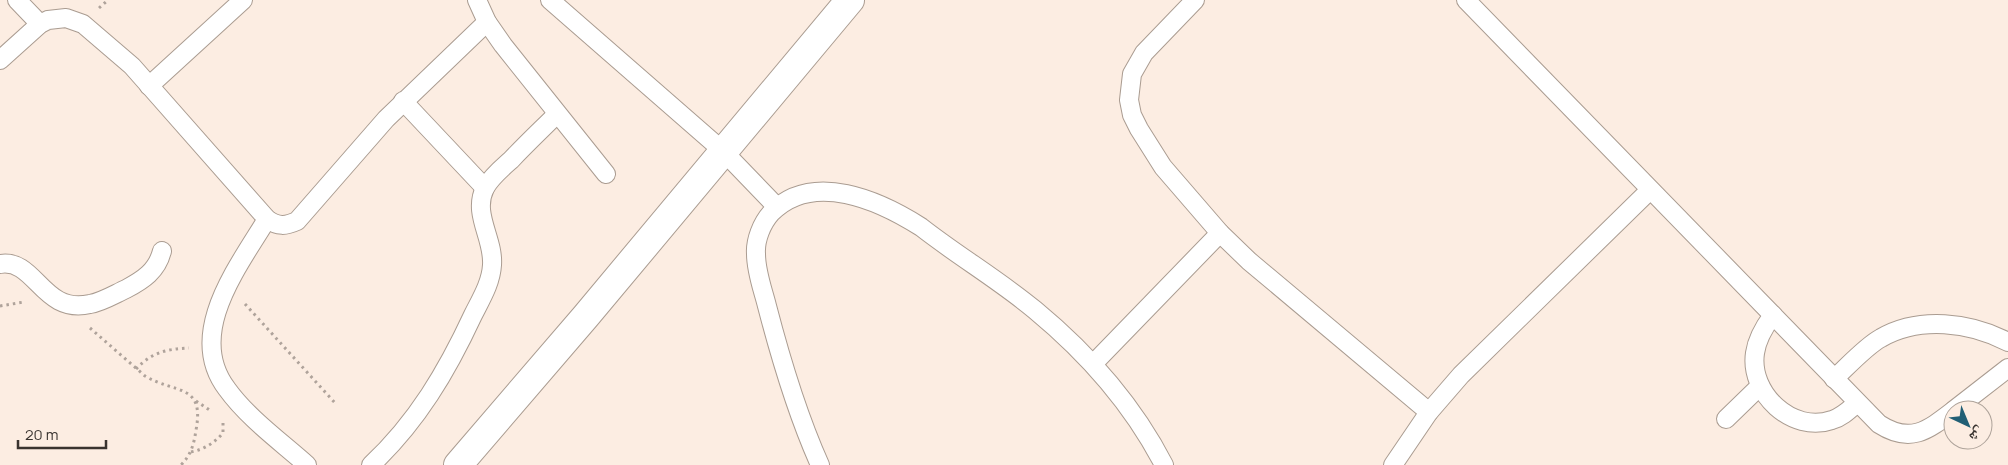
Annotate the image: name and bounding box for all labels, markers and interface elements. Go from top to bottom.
north arrow [1943,400,1993,450]
scale bar [18,418,105,450]
text: ش [1965,423,1989,447]
text: 20 m [25,424,58,445]

